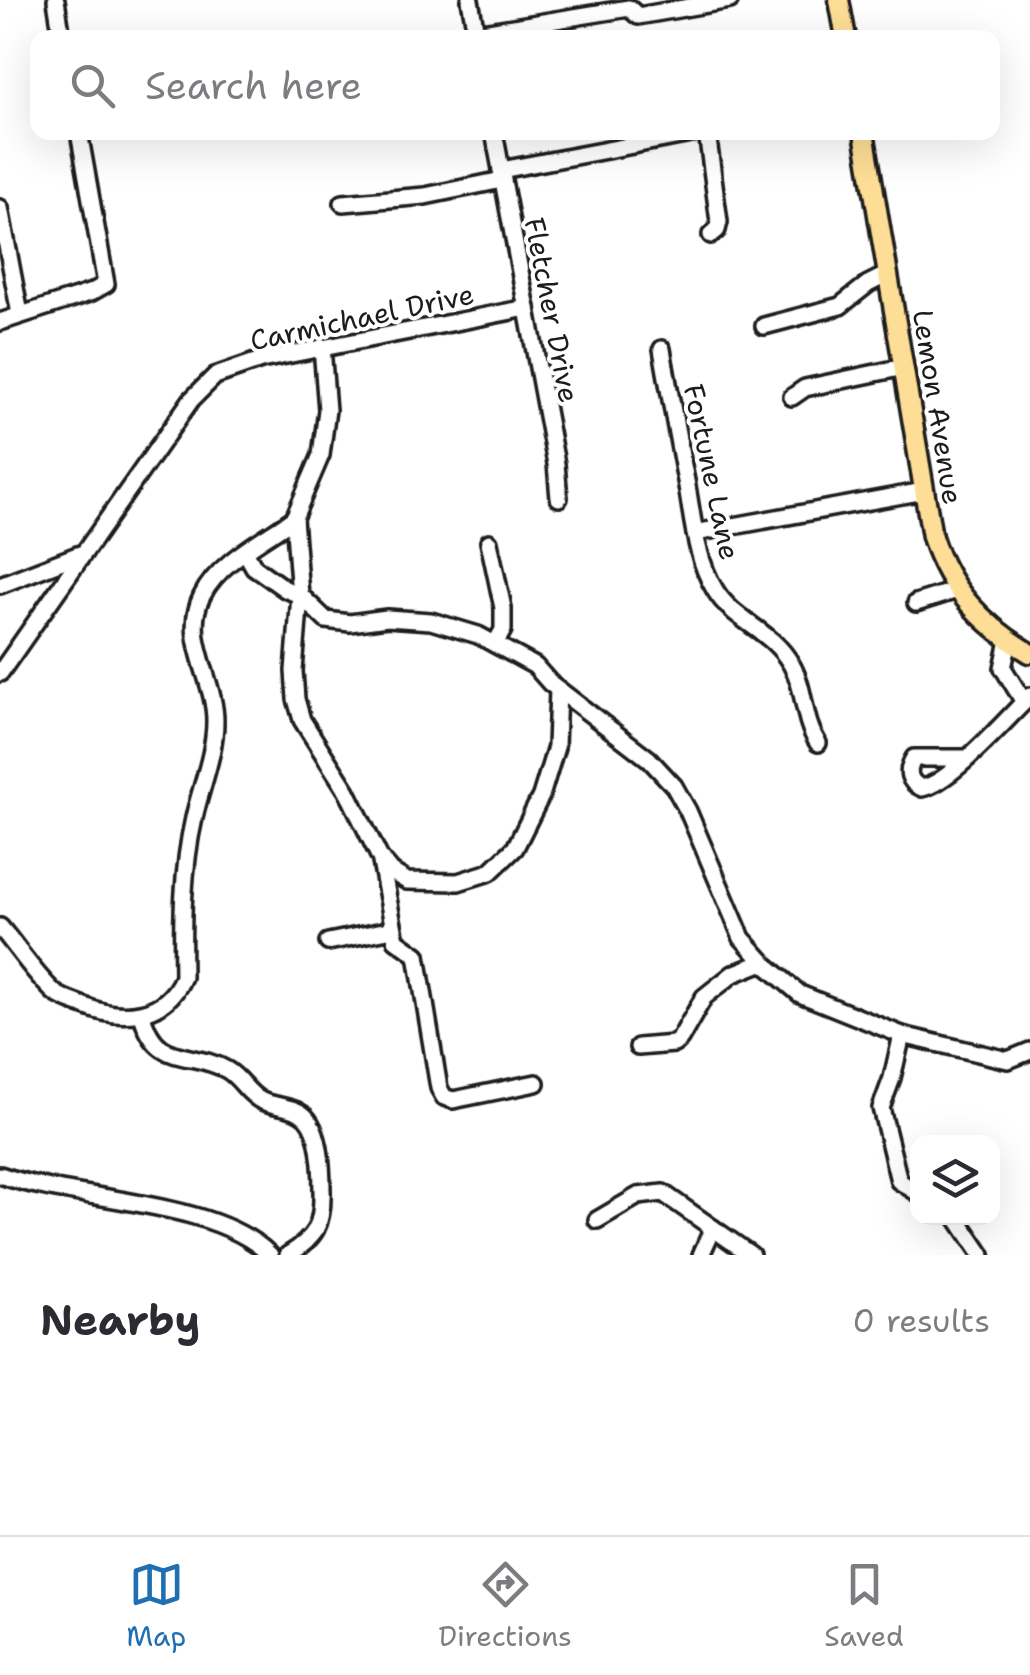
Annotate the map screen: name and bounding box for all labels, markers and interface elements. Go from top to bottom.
search box [30,30,1000,140]
icon: search [65,58,120,113]
text: Search here [145,60,362,111]
street label: Fletcher Drive [515,214,589,406]
street label: Carmichael Drive [247,275,477,359]
street label: Lemon Avenue [904,307,972,507]
street label: Fortune Lane [675,381,749,563]
map controls [910,1135,1000,1225]
button: layers [910,1135,1000,1225]
text: Nearby [40,1292,200,1348]
text: 0 results [853,1299,990,1342]
tab: Map [126,1557,186,1655]
tab: Directions [439,1557,572,1655]
tab: Saved [824,1557,904,1655]

